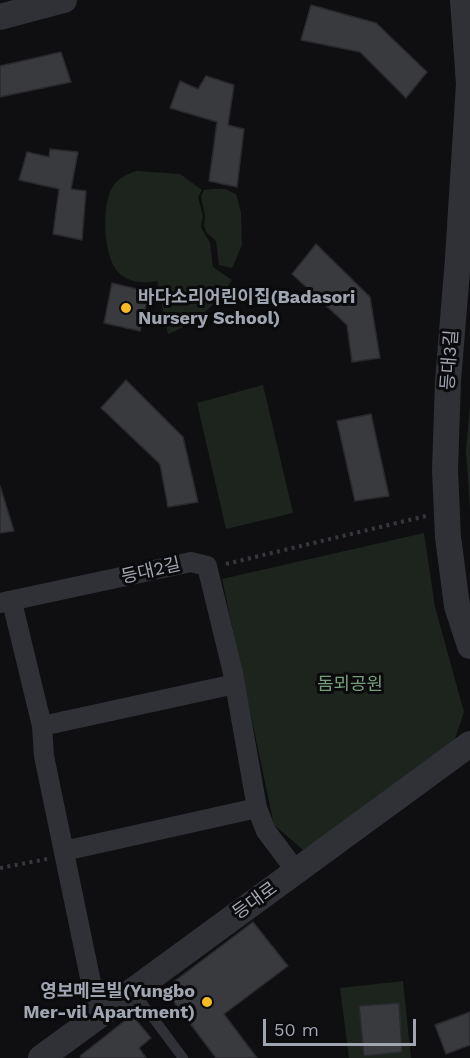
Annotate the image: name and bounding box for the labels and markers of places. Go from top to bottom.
place label: 바다소리어린이집(Badasori Nursery School) [138,287,355,330]
marker: 바다소리어린이집(Badasori Nursery School) [119,301,133,315]
place label: 영보메르빌(Yungbo Mer-vil Apartment) [23,981,195,1024]
marker: 영보메르빌(Yungbo Mer-vil Apartment) [200,995,214,1009]

